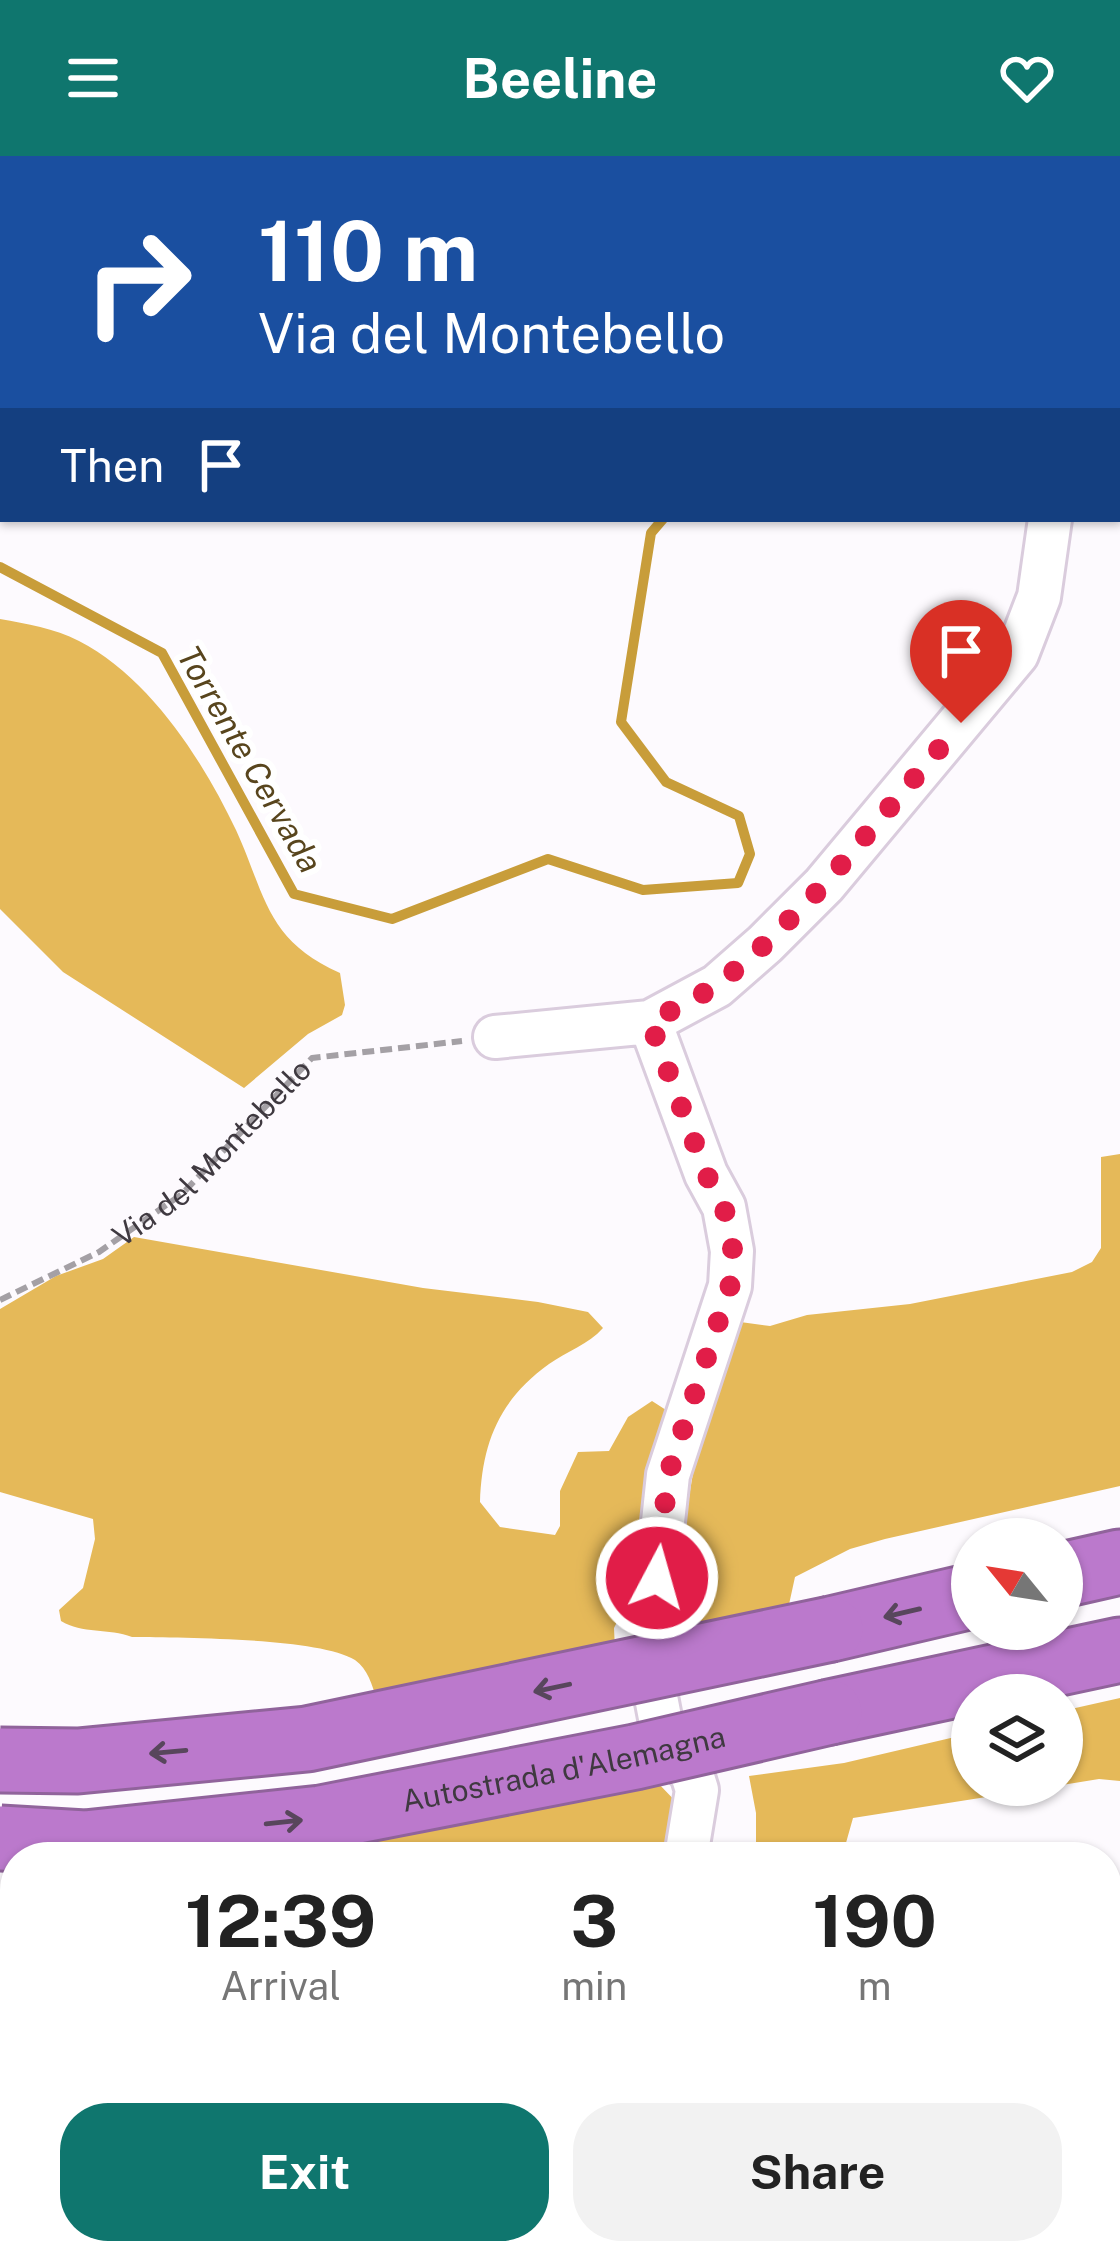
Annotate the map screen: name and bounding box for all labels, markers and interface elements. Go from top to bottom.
icon: menu [60,45,126,111]
icon: heart [994,45,1060,111]
text: Beeline [463,47,657,110]
text: 110 m [258,201,478,300]
icon: right [60,204,216,360]
text: Via del Montebello [258,302,725,365]
icon: arrive [188,432,254,498]
text: Then [60,439,164,492]
pin [910,600,1012,723]
icon: arrive [928,618,994,684]
water label: Torrente Cervada [170,639,330,879]
street label: Via del Montebello [105,1051,318,1254]
position arrow [594,1515,720,1641]
north arrow [951,1518,1083,1650]
map controls [951,1518,1083,1806]
one-way arrow [883,1602,921,1625]
button: layers [951,1674,1083,1806]
one-way arrow [534,1678,572,1701]
street label: Autostrada d'Alemagna [399,1718,729,1819]
one-way arrow [149,1741,188,1764]
one-way arrow [264,1810,303,1833]
text: 12:39 [185,1879,376,1963]
text: 3 [570,1879,618,1963]
text: 190 [812,1879,937,1963]
text: Arrival [220,1963,341,2009]
text: min [561,1963,627,2009]
text: m [858,1963,892,2009]
button: Exit [60,2103,549,2241]
button: Share [573,2103,1062,2241]

